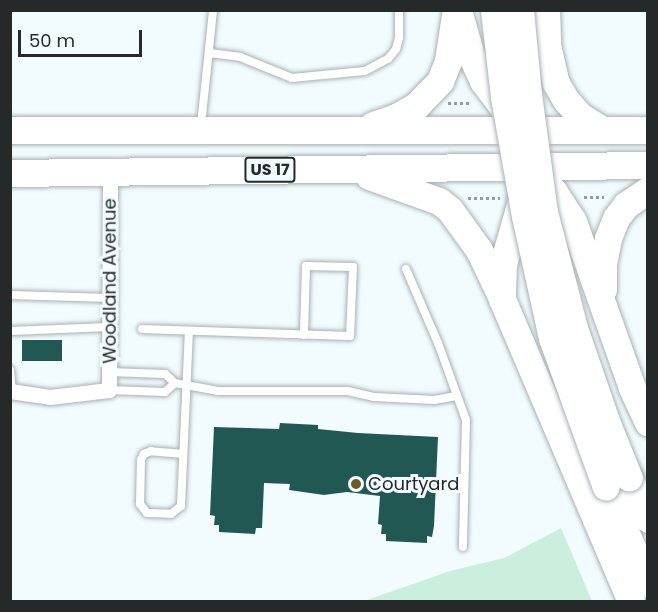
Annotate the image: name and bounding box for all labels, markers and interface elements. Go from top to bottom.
scale bar [21,18,146,56]
text: 50 m [29,28,75,53]
road number: US 17 [243,157,297,183]
street label: Woodland Avenue [99,198,121,364]
place label: Courtyard [368,473,459,495]
marker: Courtyard [349,477,363,491]

